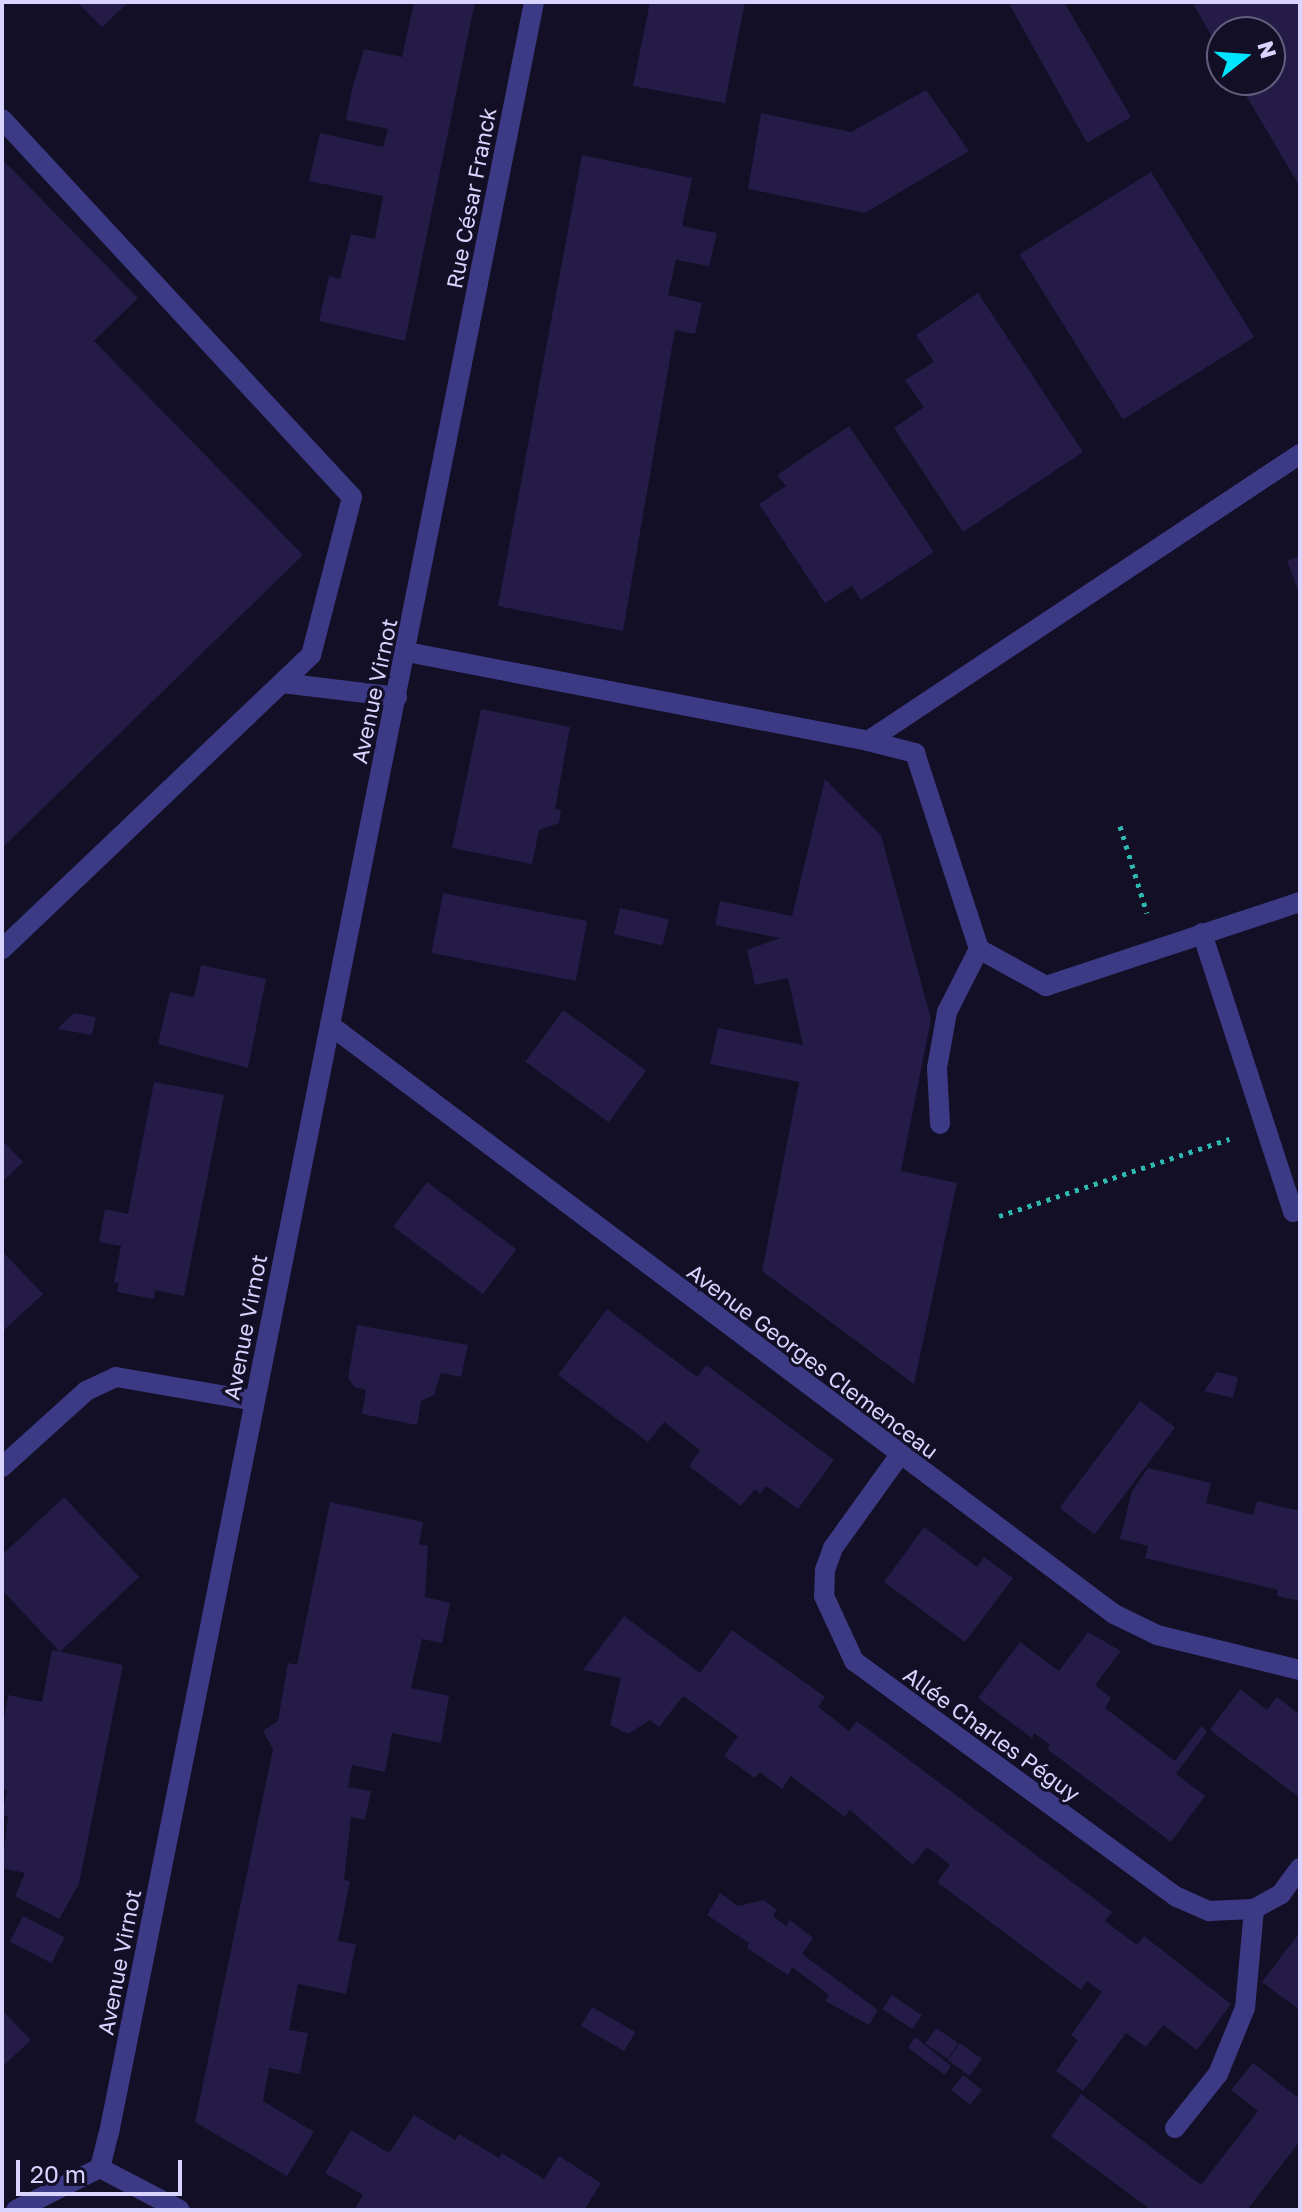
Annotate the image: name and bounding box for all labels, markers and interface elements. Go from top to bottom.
north arrow [1206,16,1286,96]
text: N [1252,37,1283,61]
street label: Rue César Franck [441,105,501,291]
street label: Avenue Virnot [346,616,402,766]
street label: Avenue Virnot [218,1252,272,1402]
street label: Avenue Georges Clemenceau [682,1258,944,1464]
street label: Allée Charles Péguy [899,1661,1085,1807]
street label: Avenue Virnot [92,1887,146,2037]
scale bar [20,2144,186,2194]
text: 20 m [30,2159,86,2188]

